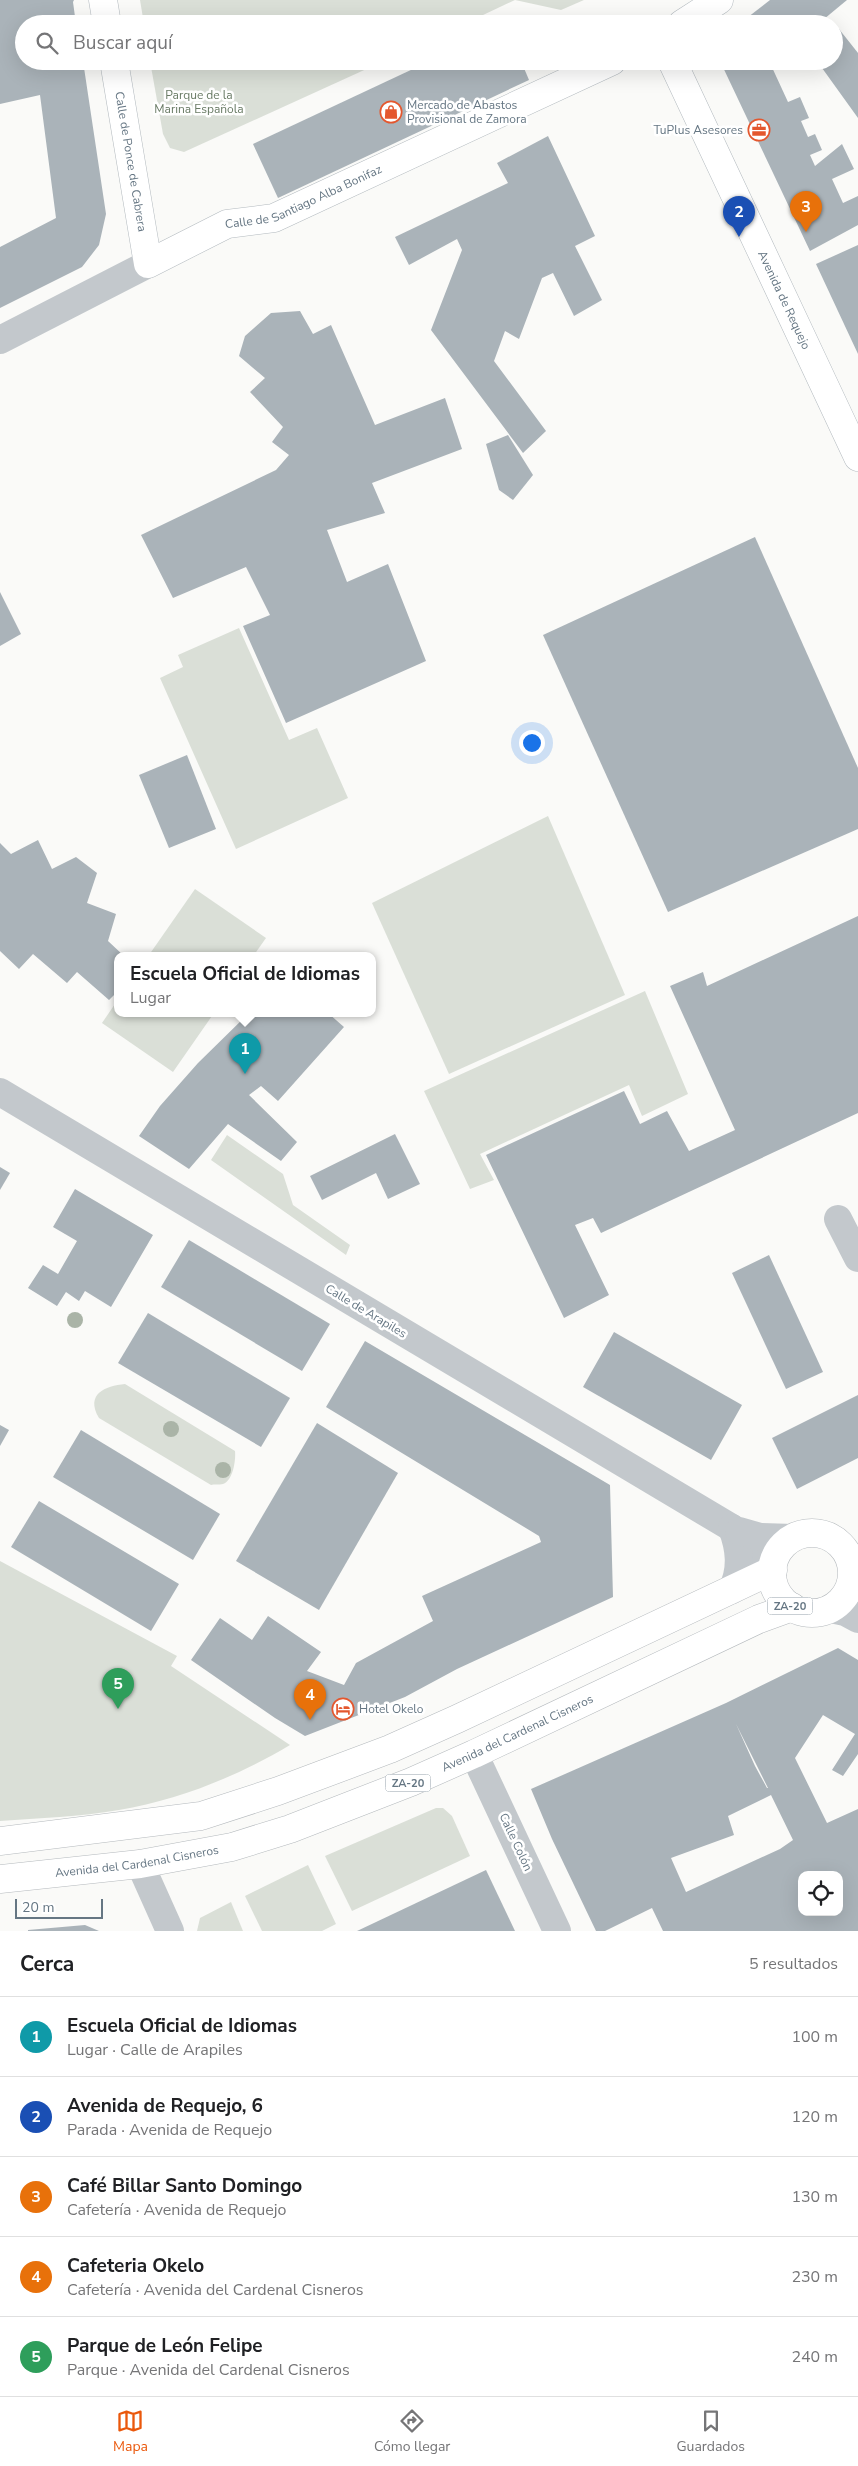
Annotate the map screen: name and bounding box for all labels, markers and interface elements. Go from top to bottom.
search box [15,15,843,70]
icon: search [33,29,61,57]
text: Buscar aquí [73,30,172,56]
park label: Parque de la Marina Española [154,87,244,117]
street label: Calle de Ponce de Cabrera [111,90,150,233]
place label: Mercado de Abastos Provisional de Zamora [407,97,527,127]
shop icon: Mercado de Abastos Provisional de Zamora [379,100,403,124]
office icon: TuPlus Asesores [747,118,771,142]
place label: TuPlus Asesores [654,122,743,138]
street label: Calle de Santiago Alba Bonifaz [224,161,385,232]
pin: 3 [790,191,822,232]
pin: 2 [723,196,755,237]
street label: Avenida de Requejo [754,248,814,352]
your location [519,730,545,756]
popup [114,952,376,1017]
text: Escuela Oficial de Idiomas [130,961,360,987]
text: Lugar [130,987,171,1009]
pin: 1 [229,1033,261,1074]
street label: Calle de Arapiles [322,1280,410,1342]
road number: ZA-20 [768,1598,812,1614]
pin: 5 [102,1668,134,1709]
pin: 4 [294,1679,326,1720]
street label: Avenida del Cardenal Cisneros [439,1691,596,1775]
hotel icon: Hotel Okelo [331,1697,355,1721]
place label: Hotel Okelo [359,1701,424,1717]
road number: ZA-20 [386,1775,430,1792]
street label: Calle Colón [496,1810,536,1874]
street label: Avenida del Cardenal Cisneros [54,1842,220,1881]
map controls [798,1871,843,1916]
button: locate [798,1871,843,1916]
scale bar [15,1896,102,1919]
text: 20 m [22,1898,54,1917]
text: Cerca [20,1950,74,1978]
text: 5 resultados [749,1953,838,1975]
text: Escuela Oficial de Idiomas [67,2013,297,2039]
text: 1 [31,2026,41,2048]
text: 100 m [791,2026,838,2048]
text: Lugar · Calle de Arapiles [67,2039,243,2061]
text: Avenida de Requejo, 6 [67,2093,263,2119]
text: 2 [31,2106,41,2128]
text: 120 m [791,2106,838,2128]
text: Parada · Avenida de Requejo [67,2119,272,2141]
text: Café Billar Santo Domingo [67,2173,302,2199]
text: 3 [31,2186,41,2208]
text: 130 m [791,2186,838,2208]
text: Cafetería · Avenida de Requejo [67,2199,287,2221]
text: Cafeteria Okelo [67,2253,204,2279]
text: 4 [31,2266,41,2288]
text: 230 m [791,2266,838,2288]
text: Cafetería · Avenida del Cardenal Cisneros [67,2279,364,2301]
text: Parque de León Felipe [67,2333,263,2359]
text: 5 [31,2346,41,2368]
text: 240 m [791,2346,838,2368]
text: Parque · Avenida del Cardenal Cisneros [67,2359,350,2381]
tab: Mapa [113,2407,148,2456]
tab: Cómo llegar [374,2407,450,2456]
tab: Guardados [676,2407,745,2456]

